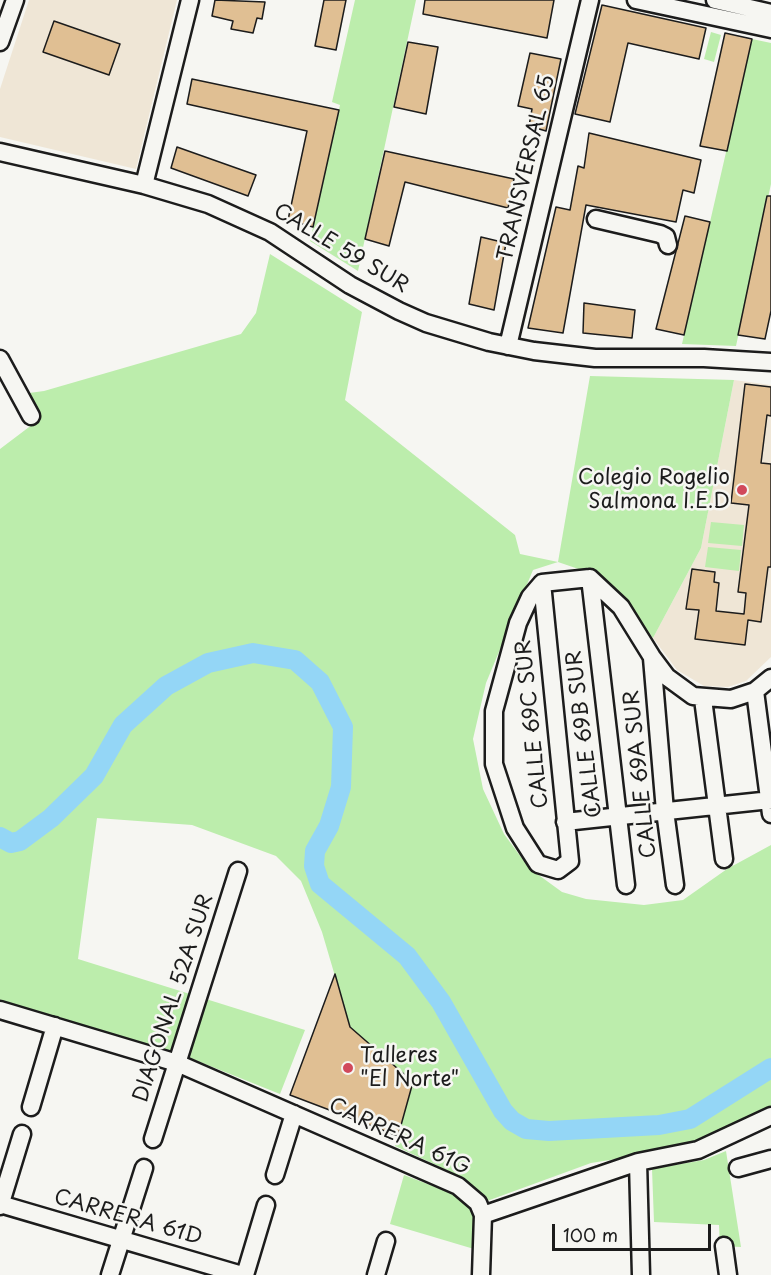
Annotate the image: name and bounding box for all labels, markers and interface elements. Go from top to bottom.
street label: TRANSVERSAL 65 [493,72,561,264]
street label: CALLE 59 SUR [269,199,413,299]
place label: Colegio Rogelio Salmona I.E.D [578,465,730,515]
marker: Colegio Rogelio Salmona I.E.D [735,483,749,497]
street label: CALLE 69C SUR [512,638,554,810]
street label: CALLE 69B SUR [562,649,608,819]
street label: CALLE 69A SUR [620,689,662,859]
street label: DIAGONAL 52A SUR [128,891,220,1105]
place label: Talleres "El Norte" [360,1043,459,1093]
marker: Talleres "El Norte" [341,1061,355,1075]
street label: CARRERA 61G [324,1093,474,1181]
street label: CARRERA 61D [51,1185,205,1251]
scale bar [555,1212,714,1250]
text: 100 m [563,1221,618,1248]

